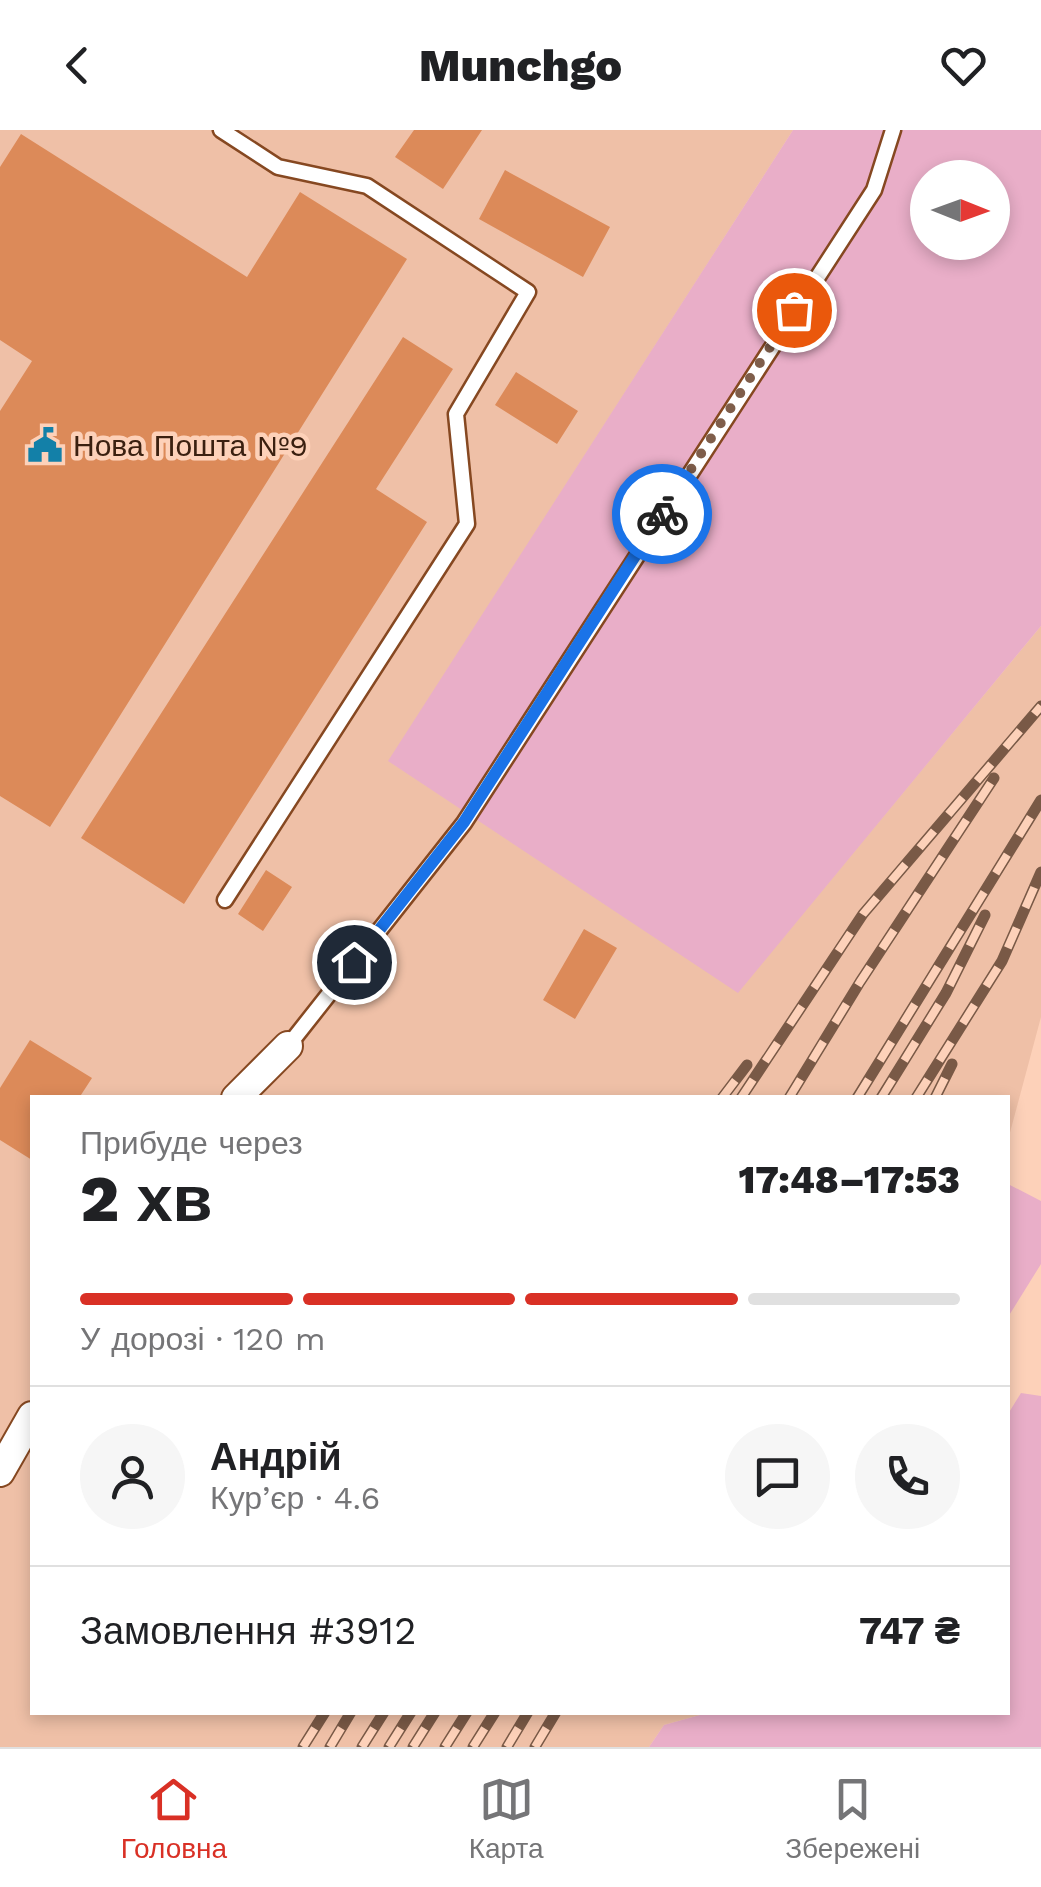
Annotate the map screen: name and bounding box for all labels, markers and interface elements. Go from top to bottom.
icon: back [50,38,105,93]
icon: heart [936,38,991,93]
text: Munchgo [419,39,622,92]
north arrow [910,160,1010,260]
map controls [910,160,1010,260]
pin [752,268,837,353]
icon: bag [767,283,822,338]
public building icon: Нова Пошта №9 [26,426,64,464]
place label: Нова Пошта №9 [73,428,308,463]
courier [612,464,712,564]
icon: bike [635,487,690,542]
pin [312,920,397,1005]
icon: home [327,935,382,990]
text: Прибуде через [80,1124,303,1162]
text: 17:48–17:53 [738,1158,960,1202]
text: 2 хв [80,1161,213,1237]
text: У дорозі · 120 m [80,1320,326,1358]
button: person [80,1424,185,1529]
button: chat [725,1424,830,1529]
button: phone [855,1424,960,1529]
text: Андрій [210,1435,342,1479]
text: Кур’єр · 4.6 [210,1479,380,1517]
text: Замовлення #3912 [80,1609,416,1653]
text: 747 ₴ [859,1609,960,1653]
tab: Головна [121,1772,227,1865]
tab: Карта [469,1772,544,1865]
tab: Збережені [785,1772,920,1865]

